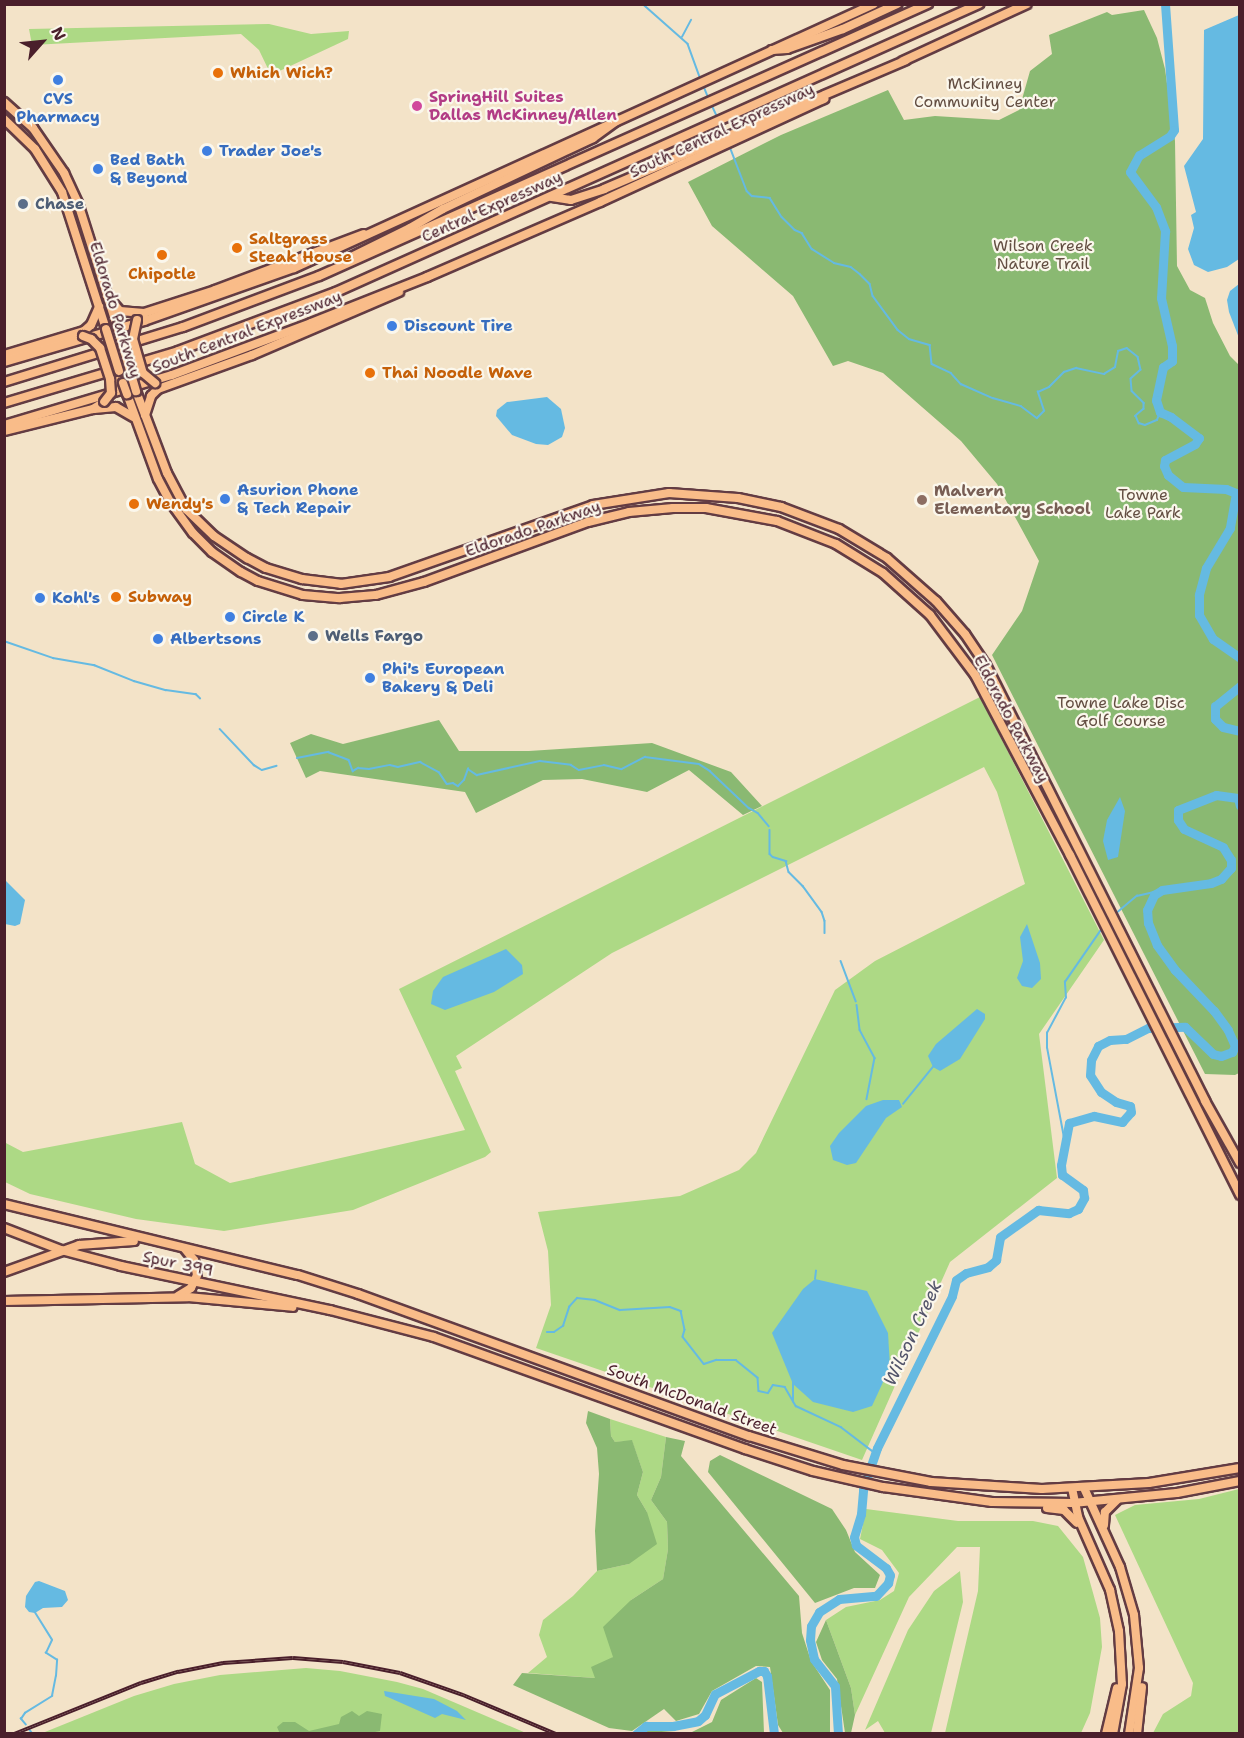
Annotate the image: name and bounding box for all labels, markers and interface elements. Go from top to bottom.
north arrow [12,12,72,72]
text: N [46,23,71,44]
place label: Which Wich? [230,63,333,83]
marker: Which Wich? [211,66,225,80]
marker: CVS Pharmacy [51,73,65,87]
park label: McKinney Community Center [914,74,1056,112]
street label: South Central Expressway [627,80,817,182]
place label: SpringHill Suites Dallas McKinney/Allen [429,87,617,125]
place label: CVS Pharmacy [16,89,100,127]
marker: SpringHill Suites Dallas McKinney/Allen [410,99,424,113]
place label: Trader Joe's [219,141,322,161]
marker: Trader Joe's [200,144,214,158]
place label: Bed Bath & Beyond [110,150,187,188]
marker: Bed Bath & Beyond [91,162,105,176]
street label: Central Expressway [419,167,565,247]
place label: Chase [35,194,84,214]
marker: Chase [16,197,30,211]
place label: Saltgrass Steak House [249,229,352,267]
park label: Wilson Creek Nature Trail [993,236,1093,274]
street label: Eldorado Parkway [85,239,145,381]
marker: Saltgrass Steak House [230,241,244,255]
marker: Chipotle [155,248,169,262]
place label: Chipotle [128,264,196,284]
street label: South Central Expressway [149,287,345,377]
place label: Discount Tire [404,316,513,336]
marker: Discount Tire [385,319,399,333]
place label: Thai Noodle Wave [382,363,533,383]
marker: Thai Noodle Wave [363,366,377,380]
place label: Asurion Phone & Tech Repair [237,480,359,518]
place label: Malvern Elementary School [934,481,1090,519]
park label: Towne Lake Park [1105,485,1181,523]
marker: Asurion Phone & Tech Repair [218,492,232,506]
marker: Malvern Elementary School [915,493,929,507]
place label: Wendy's [146,494,213,514]
marker: Wendy's [127,497,141,511]
street label: Eldorado Parkway [463,497,603,561]
place label: Subway [128,587,192,607]
place label: Kohl's [52,588,100,608]
marker: Subway [109,590,123,604]
marker: Kohl's [33,591,47,605]
place label: Circle K [242,607,304,627]
marker: Circle K [223,610,237,624]
place label: Wells Fargo [325,626,423,646]
place label: Albertsons [170,629,261,649]
marker: Wells Fargo [306,629,320,643]
marker: Albertsons [151,632,165,646]
street label: Eldorado Parkway [969,652,1053,786]
place label: Phi's European Bakery & Deli [382,659,504,697]
marker: Phi's European Bakery & Deli [363,671,377,685]
park label: Towne Lake Disc Golf Course [1057,693,1185,731]
street label: Spur 399 [141,1247,215,1281]
water label: Wilson Creek [879,1277,947,1389]
street label: South McDonald Street [604,1360,780,1440]

